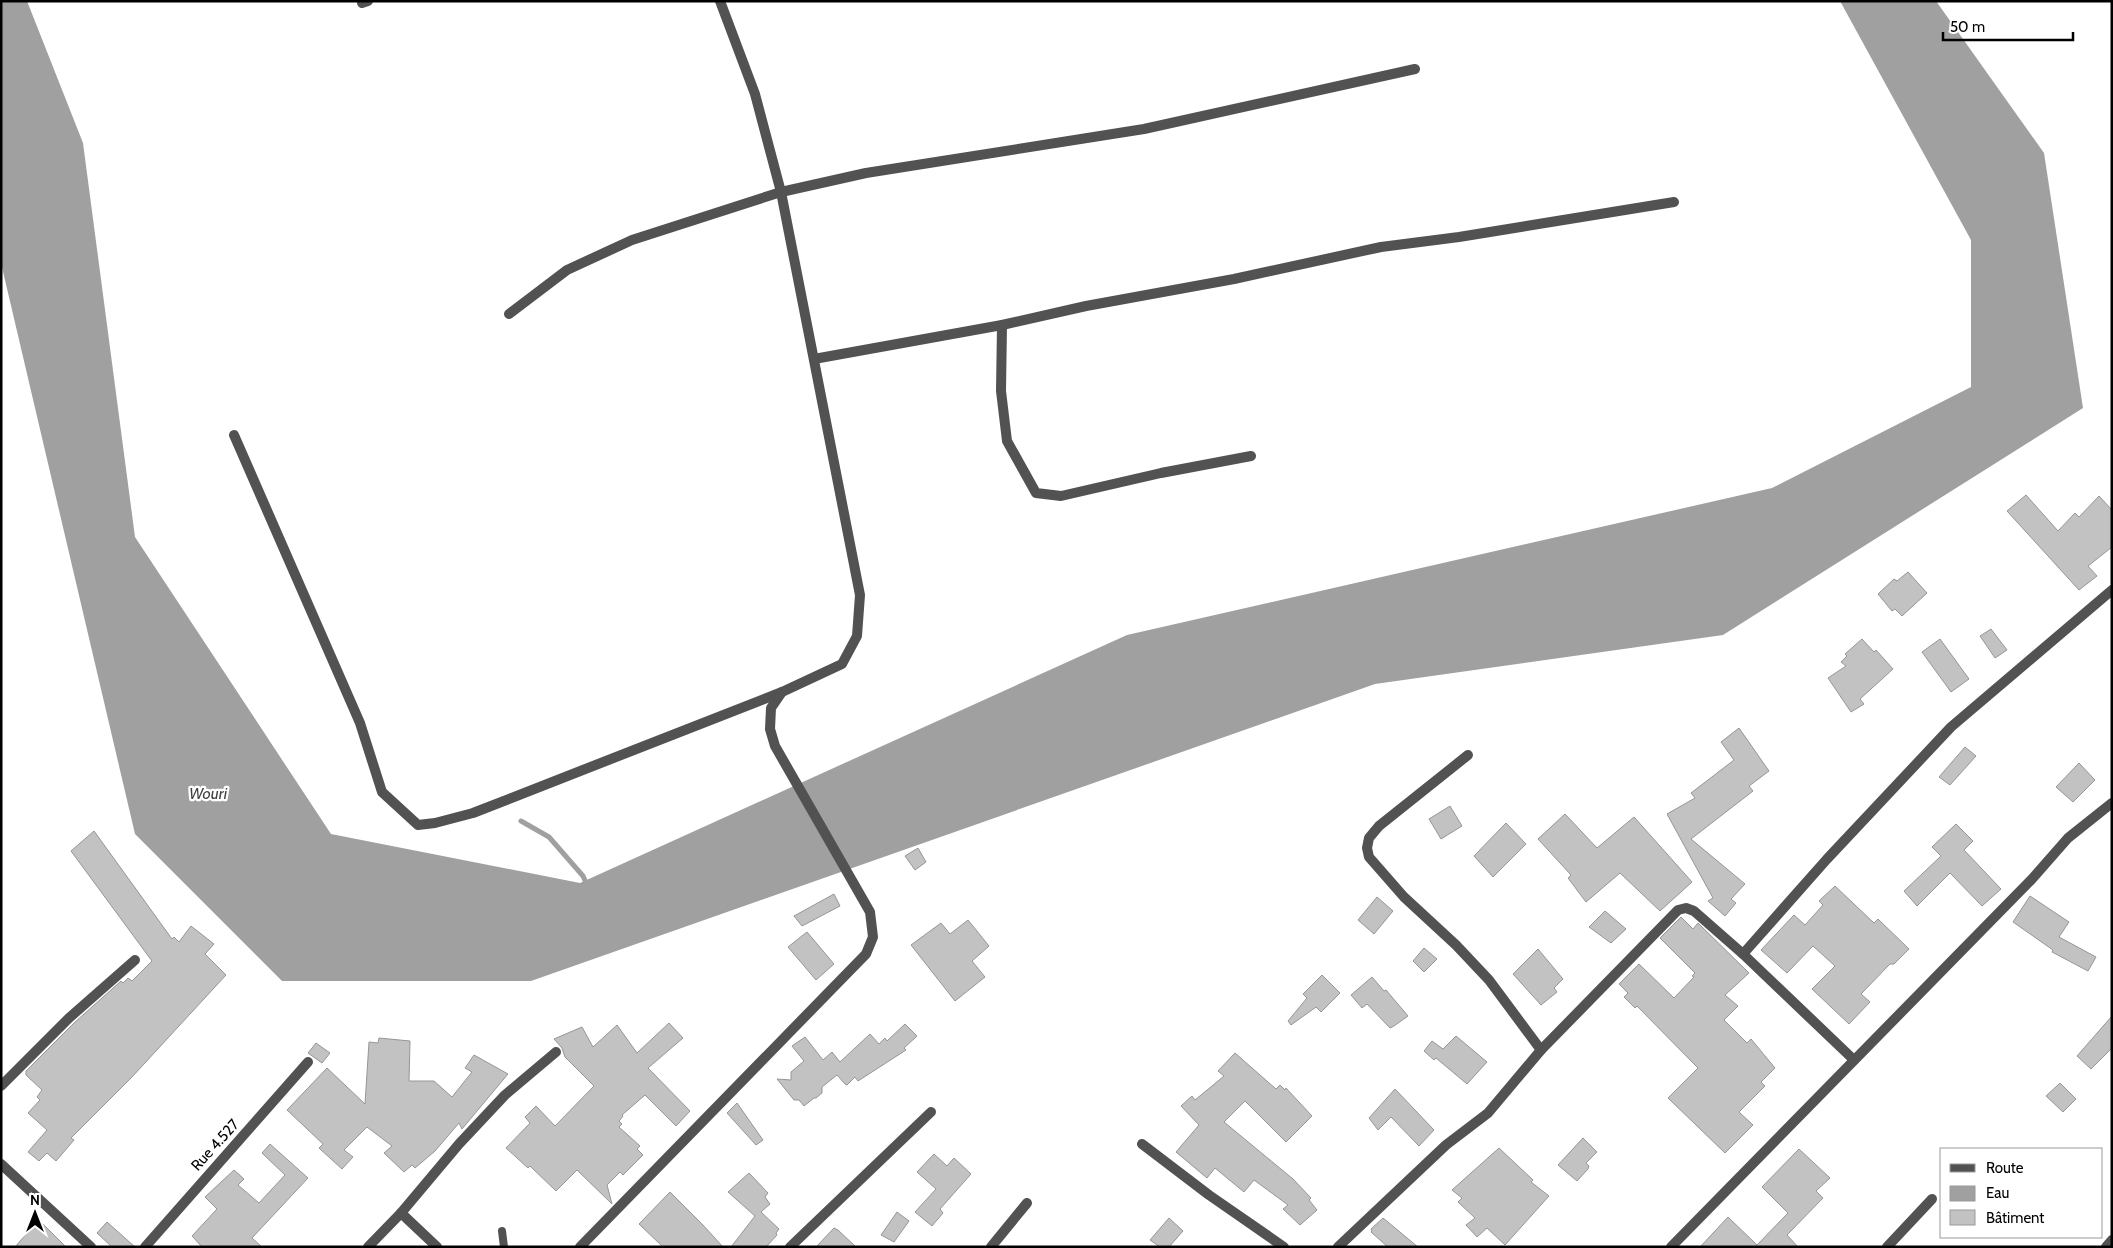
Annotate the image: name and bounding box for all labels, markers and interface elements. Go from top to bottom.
scale bar [1943,10,2073,42]
text: 50 m [1950,18,1985,36]
water label: Wouri [189,784,228,803]
street label: Rue 4.527 [187,1115,243,1174]
legend [1940,1148,2103,1238]
text: Route [1986,1159,2024,1177]
text: Eau [1986,1184,2009,1202]
north arrow [10,1188,60,1238]
text: N [30,1191,40,1209]
text: Bâtiment [1986,1209,2044,1227]

